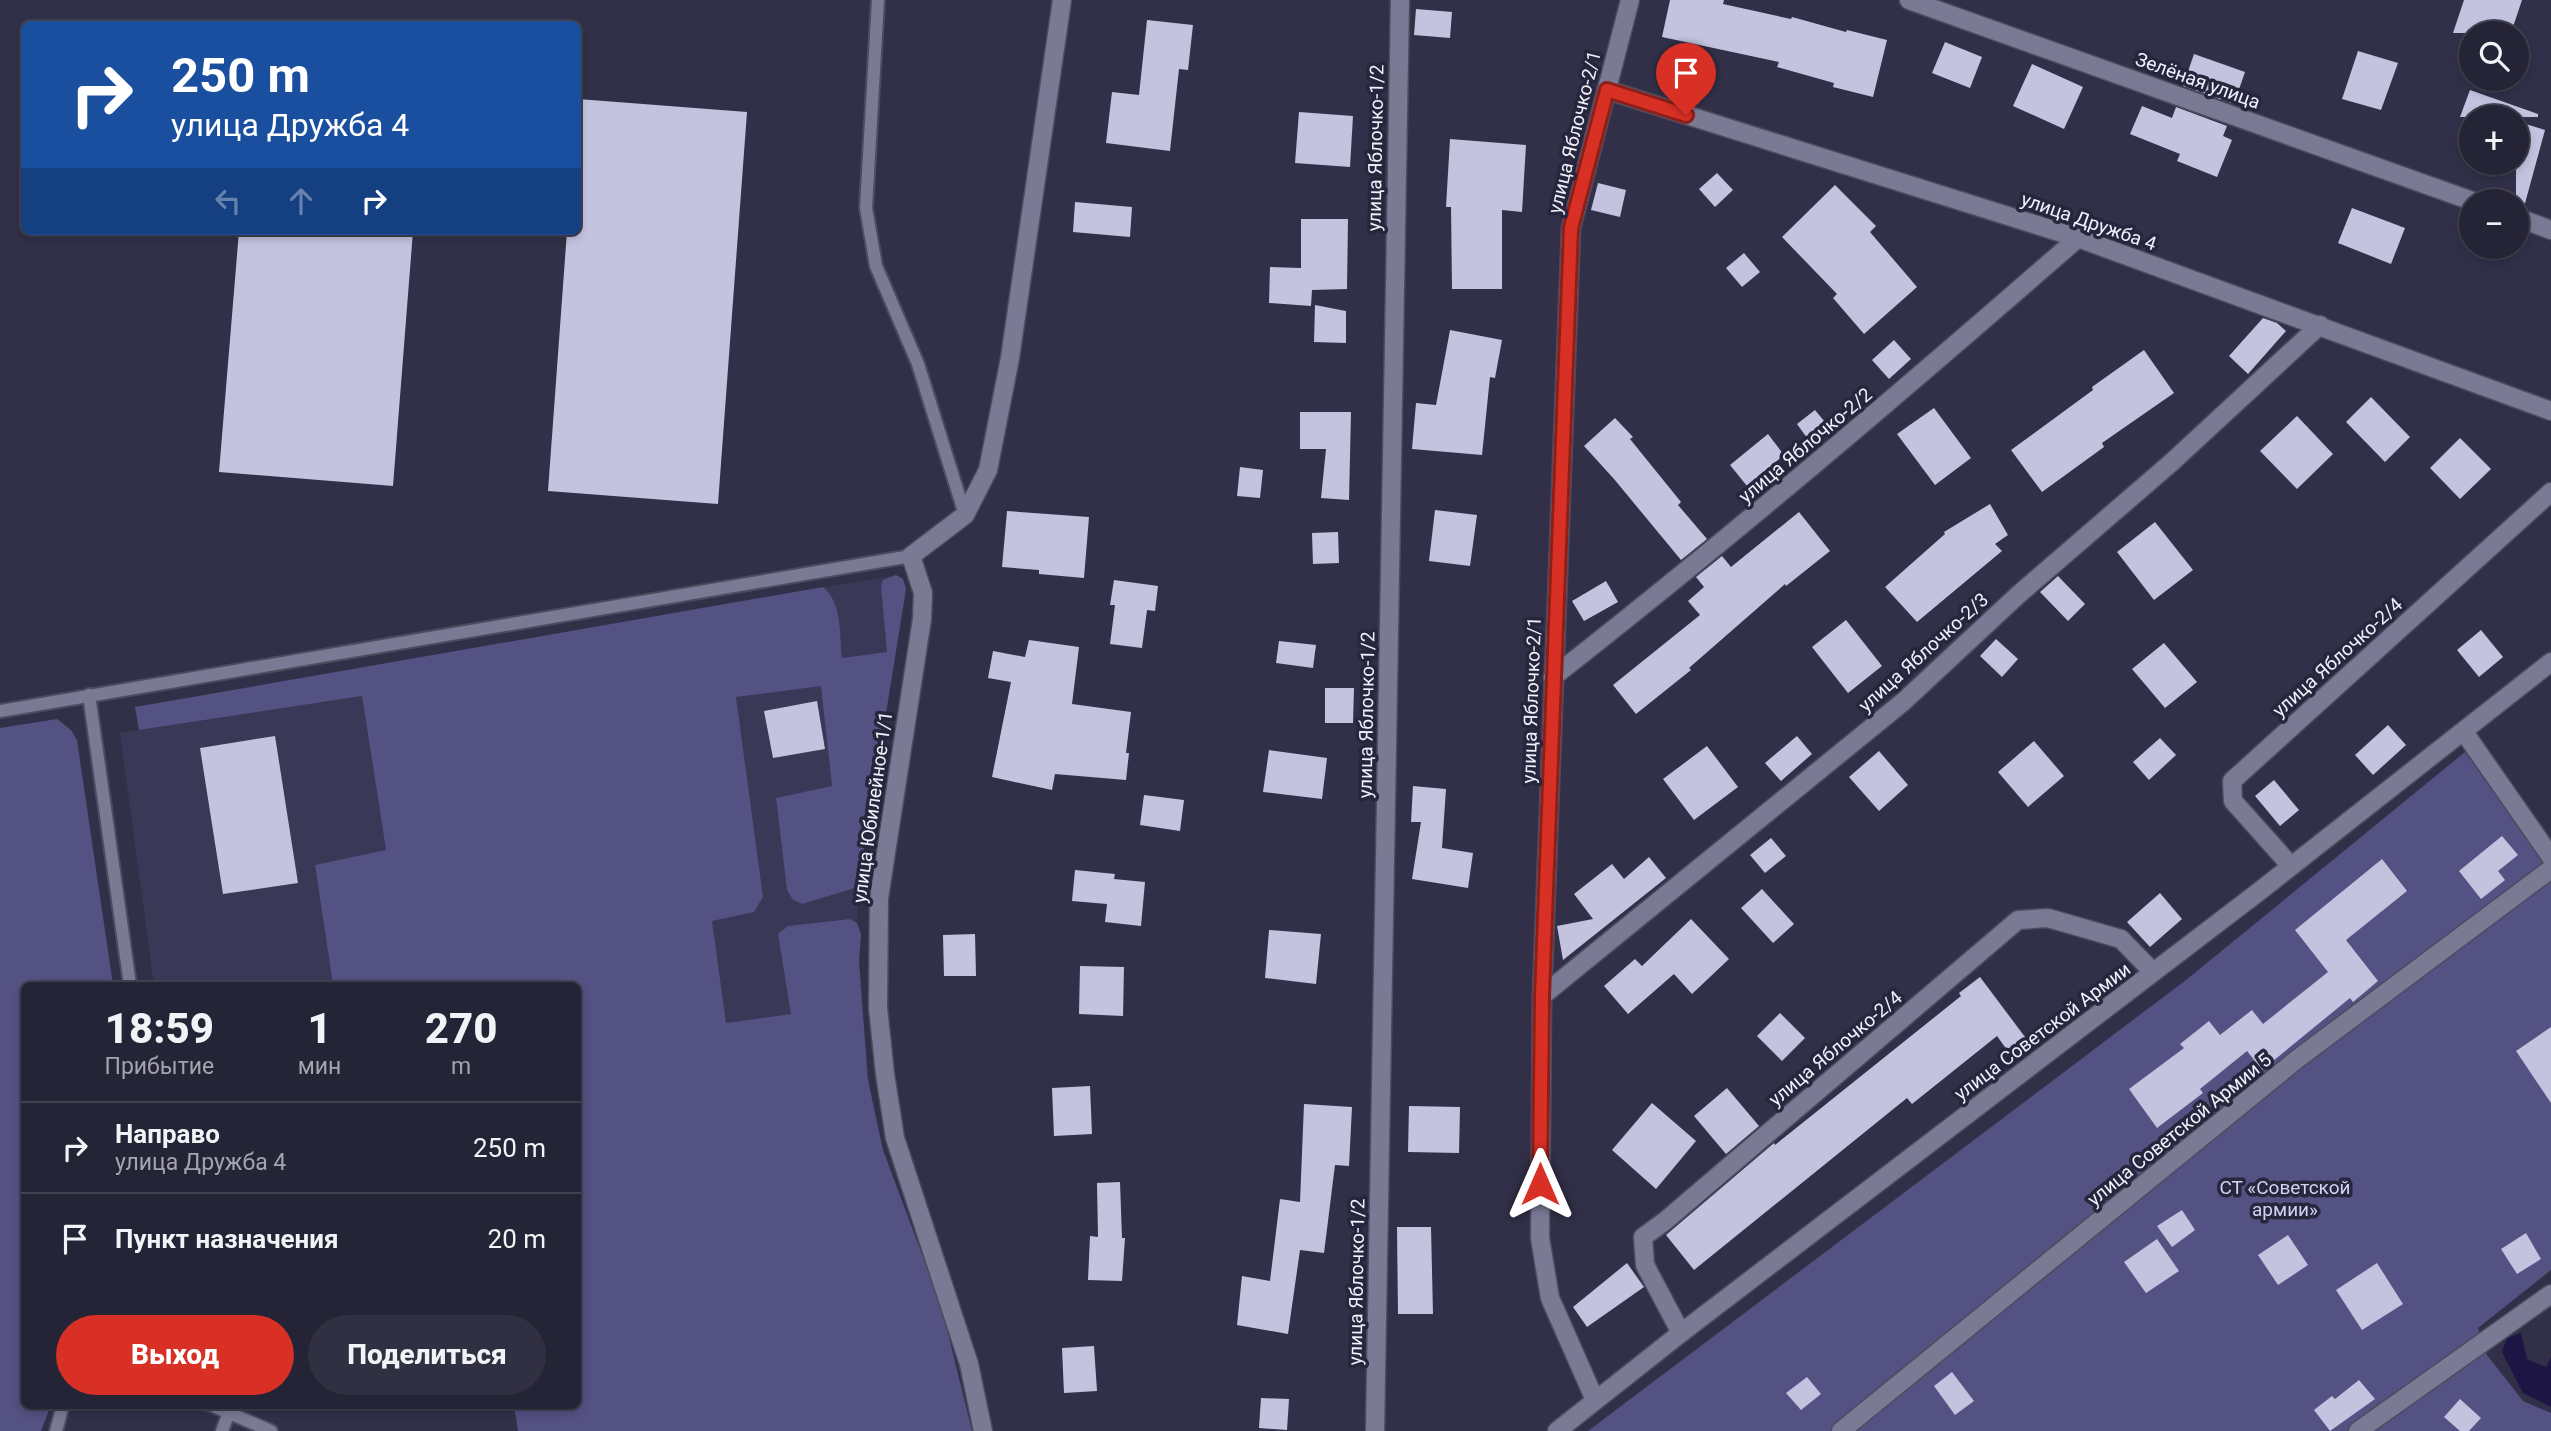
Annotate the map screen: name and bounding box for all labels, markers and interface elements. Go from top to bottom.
map controls [2459,21,2529,259]
button: search [2459,21,2529,91]
pin [1656,43,1716,115]
text: 250 m [171,47,310,104]
street label: Зелёная улица [2132,47,2263,114]
street label: улица Яблочко-2/1 [1543,48,1606,216]
icon: right [56,49,147,140]
icon: arrive [1667,54,1705,92]
street label: улица Яблочко-1/2 [1363,64,1388,232]
button: + [2459,105,2529,175]
text: улица Дружба 4 [171,106,409,144]
icon: left [209,182,247,220]
icon: ahead [282,182,320,220]
icon: right [355,182,393,220]
street label: улица Дружба 4 [2018,188,2160,255]
button: − [2459,189,2529,259]
street label: улица Яблочко-2/2 [1734,383,1877,508]
street label: улица Яблочко-2/3 [1854,588,1993,717]
street label: улица Яблочко-2/4 [2268,593,2407,722]
street label: улица Яблочко-2/1 [1517,616,1546,784]
street label: улица Яблочко-1/2 [1354,631,1379,799]
street label: улица Юбилейное-1/1 [848,710,897,904]
street label: улица Советской Армии [1950,958,2135,1105]
street label: улица Яблочко-2/4 [1764,986,1907,1111]
text: 18:59 [105,1004,214,1053]
text: 1 [307,1004,332,1053]
text: 270 [425,1004,498,1053]
street label: улица Советской Армии 5 [2083,1048,2276,1211]
text: Прибытие [105,1053,214,1080]
text: мин [298,1053,341,1080]
text: m [451,1053,471,1080]
text: Направо [115,1119,220,1149]
icon: right [56,1129,94,1167]
text: 250 m [473,1133,546,1163]
position arrow [1503,1147,1577,1221]
text: улица Дружба 4 [115,1149,286,1176]
park label: СТ «Советской армии» [2220,1176,2350,1221]
street label: улица Яблочко-1/2 [1344,1198,1369,1366]
icon: arrive [56,1220,94,1258]
text: Пункт назначения [115,1224,339,1254]
text: 20 m [488,1224,546,1254]
button: Выход [56,1315,294,1395]
button: Поделиться [308,1315,546,1395]

